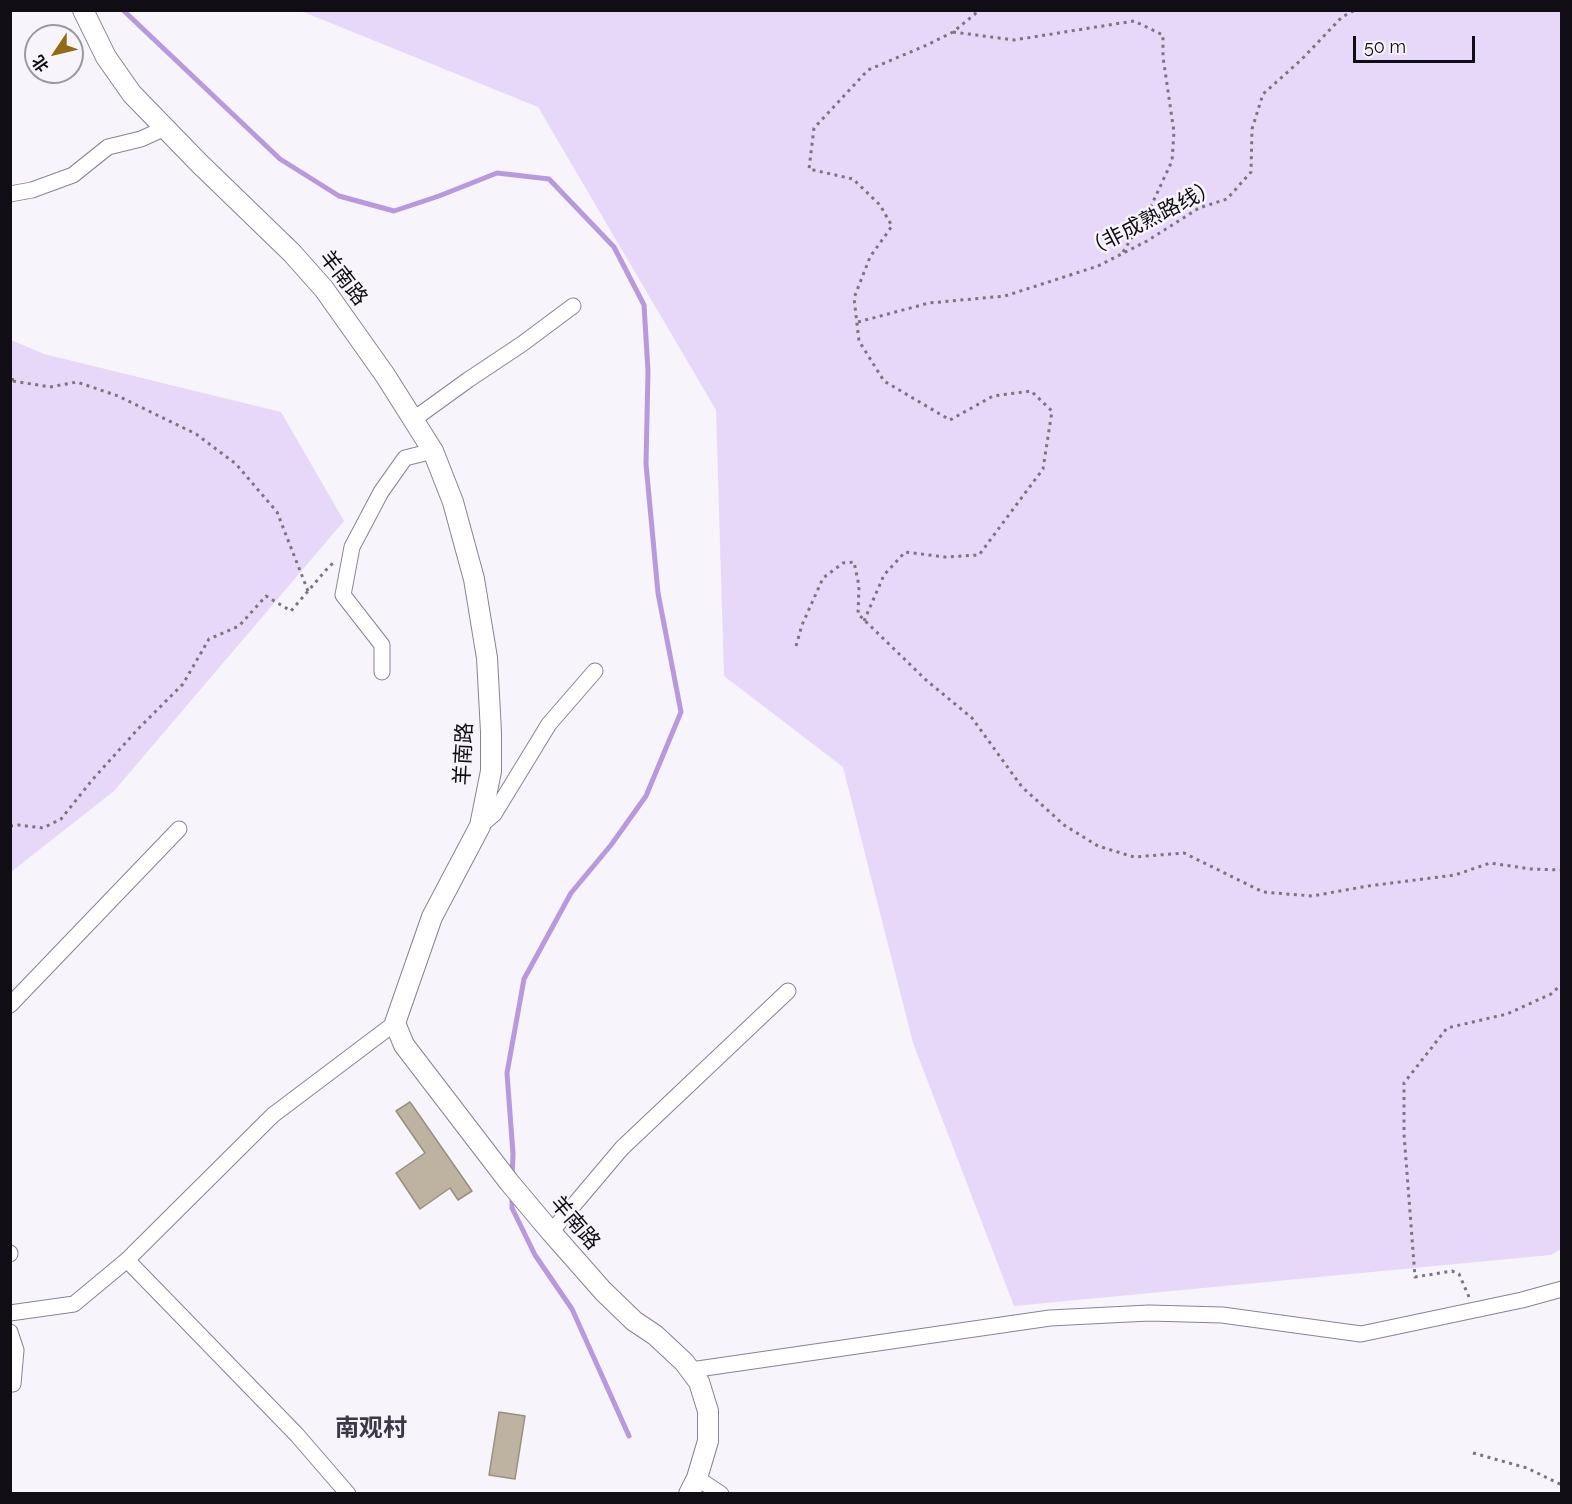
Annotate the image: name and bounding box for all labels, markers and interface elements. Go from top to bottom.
north arrow [24,24,84,84]
scale bar [1356,24,1478,62]
text: 50 m [1364,36,1406,57]
text: 北 [28,51,53,75]
street label: （非成熟路线） [1080,174,1222,264]
street label: 羊南路 [314,245,372,311]
street label: 羊南路 [450,722,478,786]
street label: 羊南路 [545,1191,605,1255]
district label: 南观村 [335,1415,407,1443]

